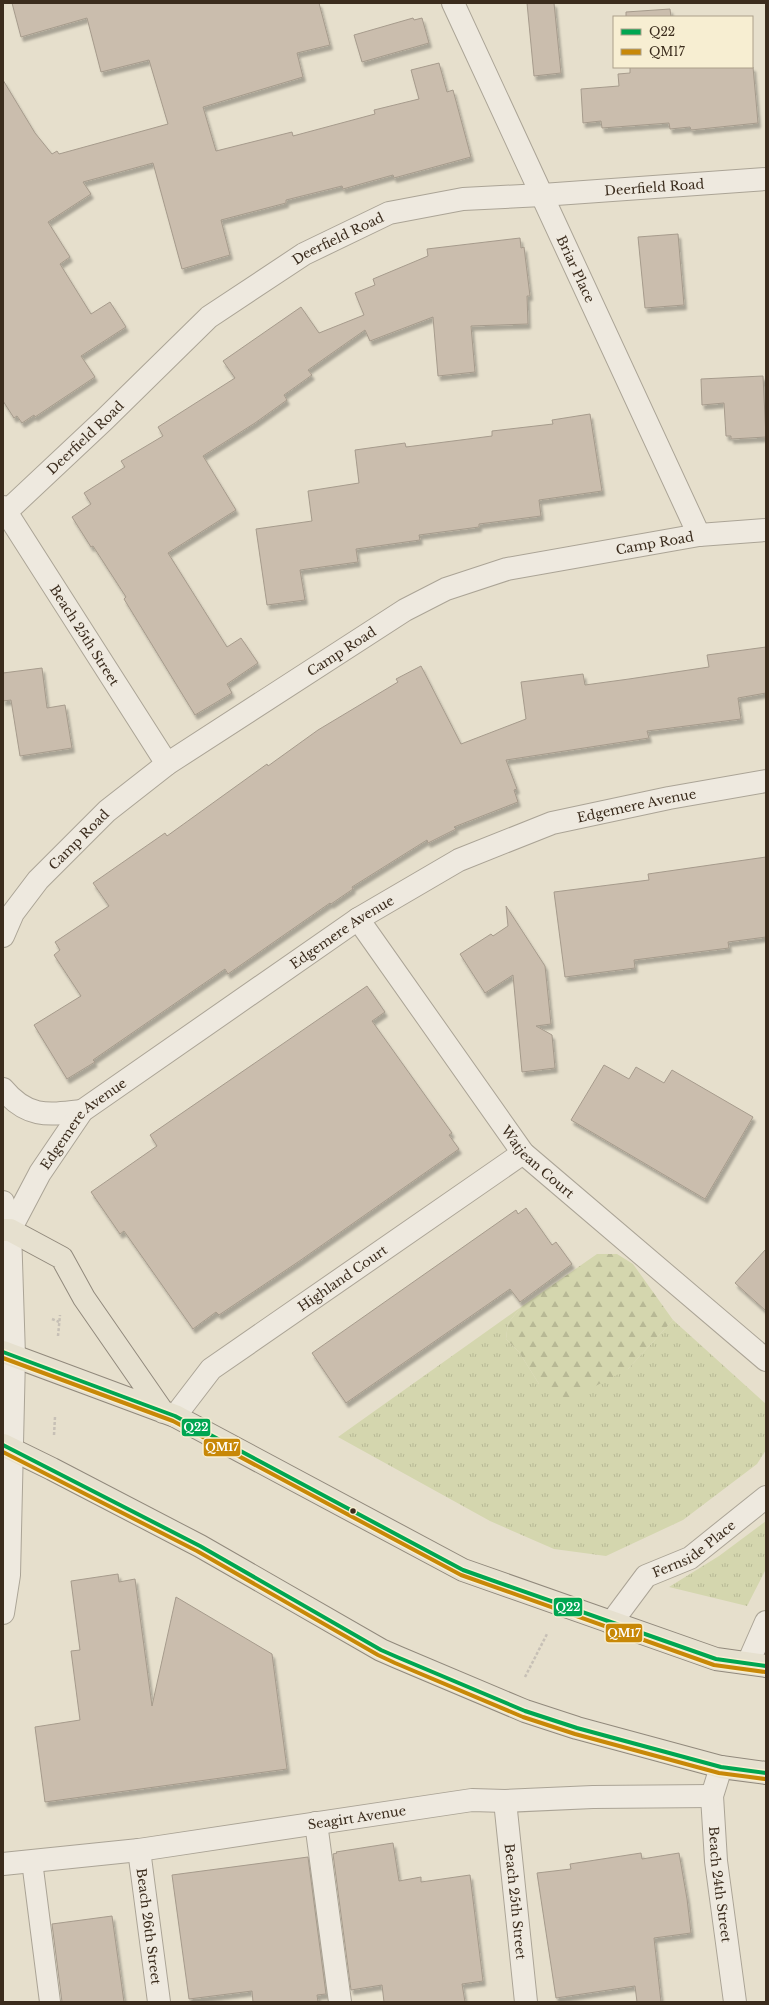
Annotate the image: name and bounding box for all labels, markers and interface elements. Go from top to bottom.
legend [613,16,753,68]
text: Q22 [649,24,675,39]
text: QM17 [649,44,686,59]
street label: Deerfield Road [604,175,705,200]
street label: Deerfield Road [289,209,387,268]
street label: Briar Place [553,233,598,306]
street label: Deerfield Road [43,397,128,478]
street label: Camp Road [615,528,695,559]
street label: Beach 25th Street [46,582,123,689]
street label: Camp Road [304,623,380,680]
street label: Edgemere Avenue [576,785,697,826]
street label: Camp Road [45,806,113,874]
street label: Edgemere Avenue [287,892,397,973]
street label: Edgemere Avenue [37,1075,130,1173]
street label: Watjean Court [497,1122,578,1202]
street label: Highland Court [295,1242,391,1315]
line badge: Q22 [181,1418,211,1437]
text: Q22 [184,1420,208,1434]
line badge: QM17 [203,1438,241,1457]
text: QM17 [205,1440,239,1454]
unlabelled marker [348,1506,358,1516]
street label: Fernside Place [650,1517,739,1582]
line badge: Q22 [553,1597,583,1617]
text: Q22 [556,1600,580,1614]
line badge: QM17 [605,1623,643,1643]
text: QM17 [607,1626,641,1640]
street label: Seagirt Avenue [307,1802,407,1834]
street label: Beach 24th Street [705,1826,735,1943]
street label: Beach 25th Street [500,1843,530,1960]
street label: Beach 26th Street [132,1867,165,1986]

